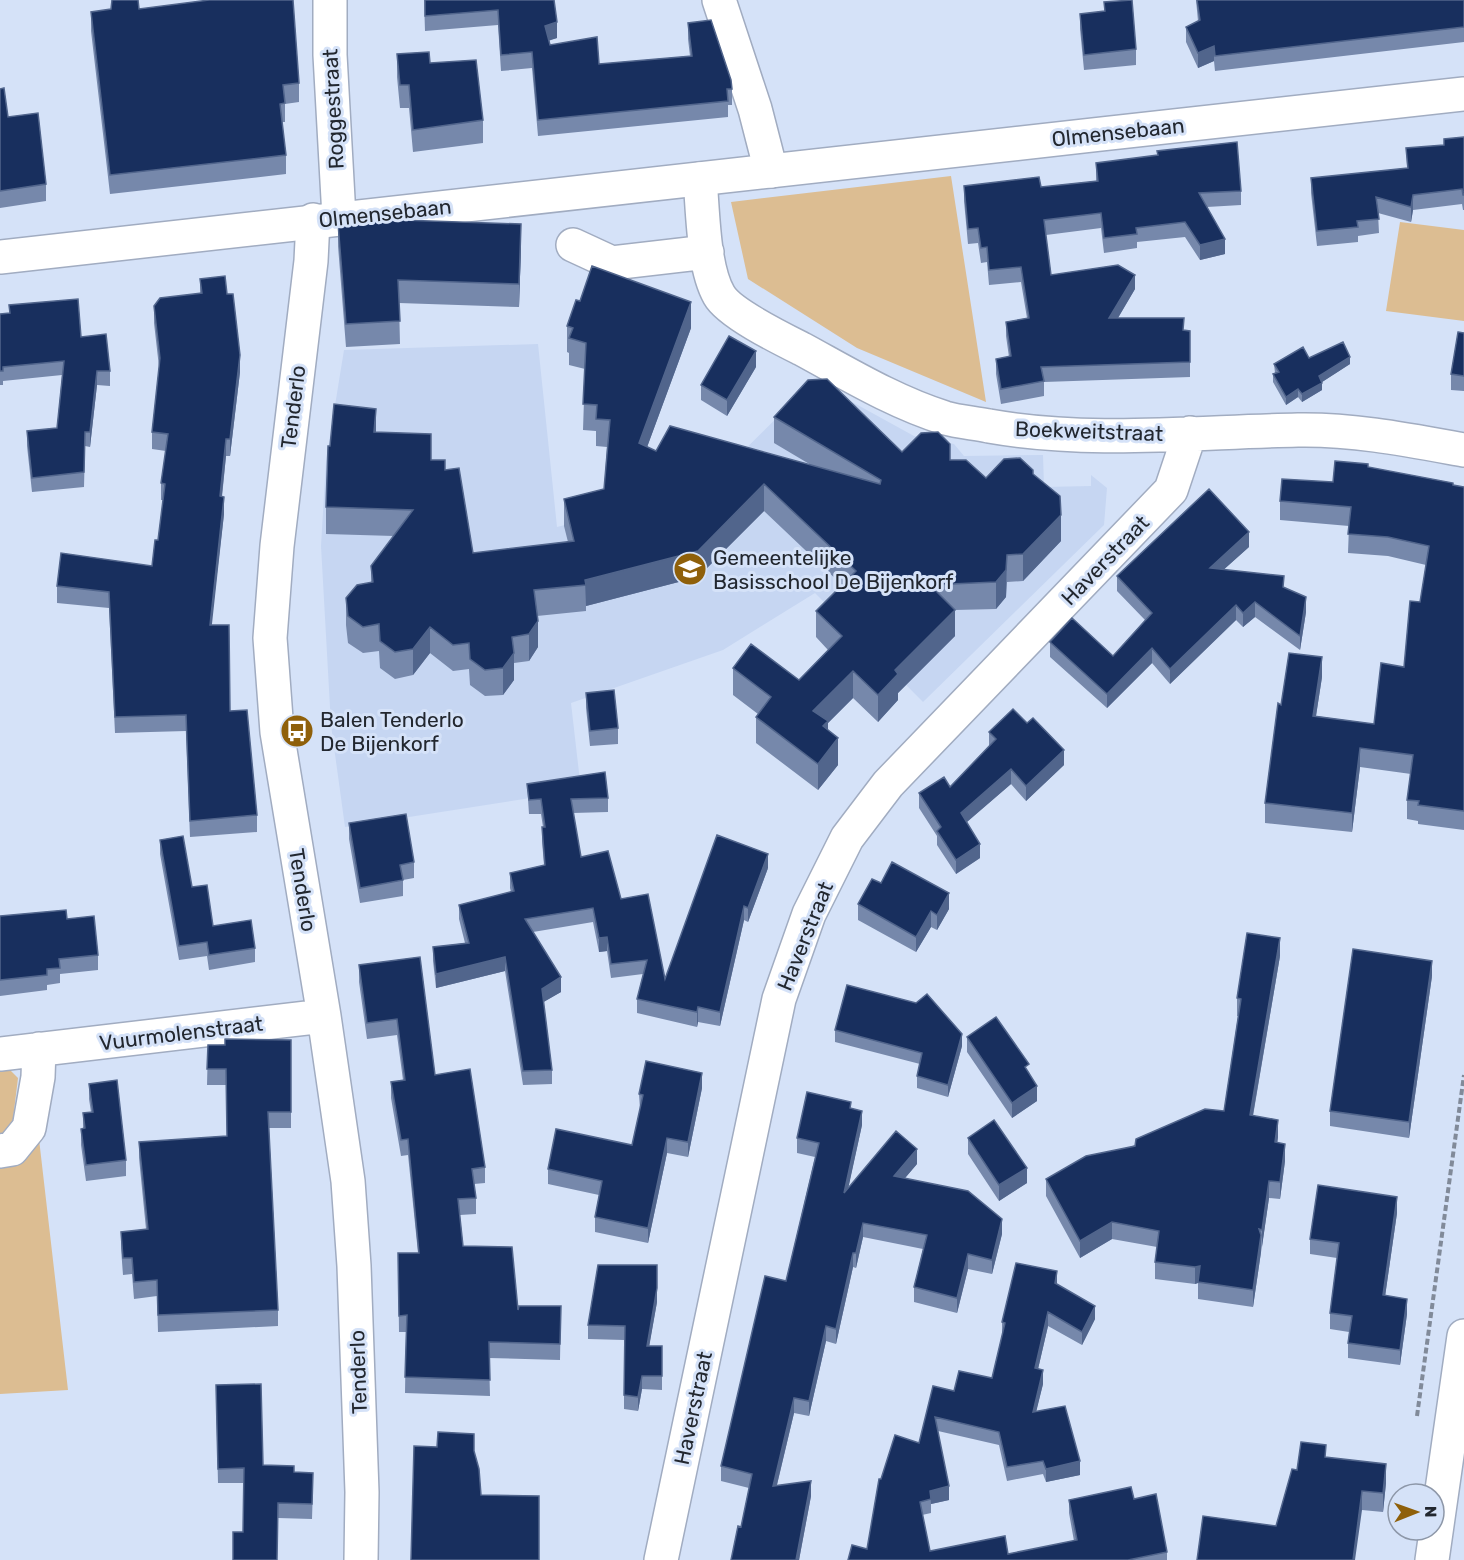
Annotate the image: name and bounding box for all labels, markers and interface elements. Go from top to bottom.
street label: Roggestraat [317,48,349,170]
street label: Olmensebaan [1050,113,1186,151]
street label: Olmensebaan [317,194,453,232]
street label: Tenderlo [275,364,311,450]
street label: Boekweitstraat [1014,416,1164,446]
street label: Haverstraat [1056,510,1154,610]
place label: Gemeentelijke Basisschool De Bijenkorf [713,545,953,594]
school or university icon: Gemeentelijke Basisschool De Bijenkorf [672,551,708,587]
place label: Balen Tenderlo De Bijenkorf [320,707,464,756]
bus stop icon: Balen Tenderlo De Bijenkorf [279,713,315,749]
street label: Tenderlo [284,847,322,933]
street label: Haverstraat [772,878,838,994]
street label: Vuurmolenstraat [98,1011,264,1055]
street label: Tenderlo [344,1330,372,1414]
street label: Haverstraat [669,1349,717,1467]
north arrow [1386,1482,1446,1542]
text: N [1421,1506,1440,1518]

